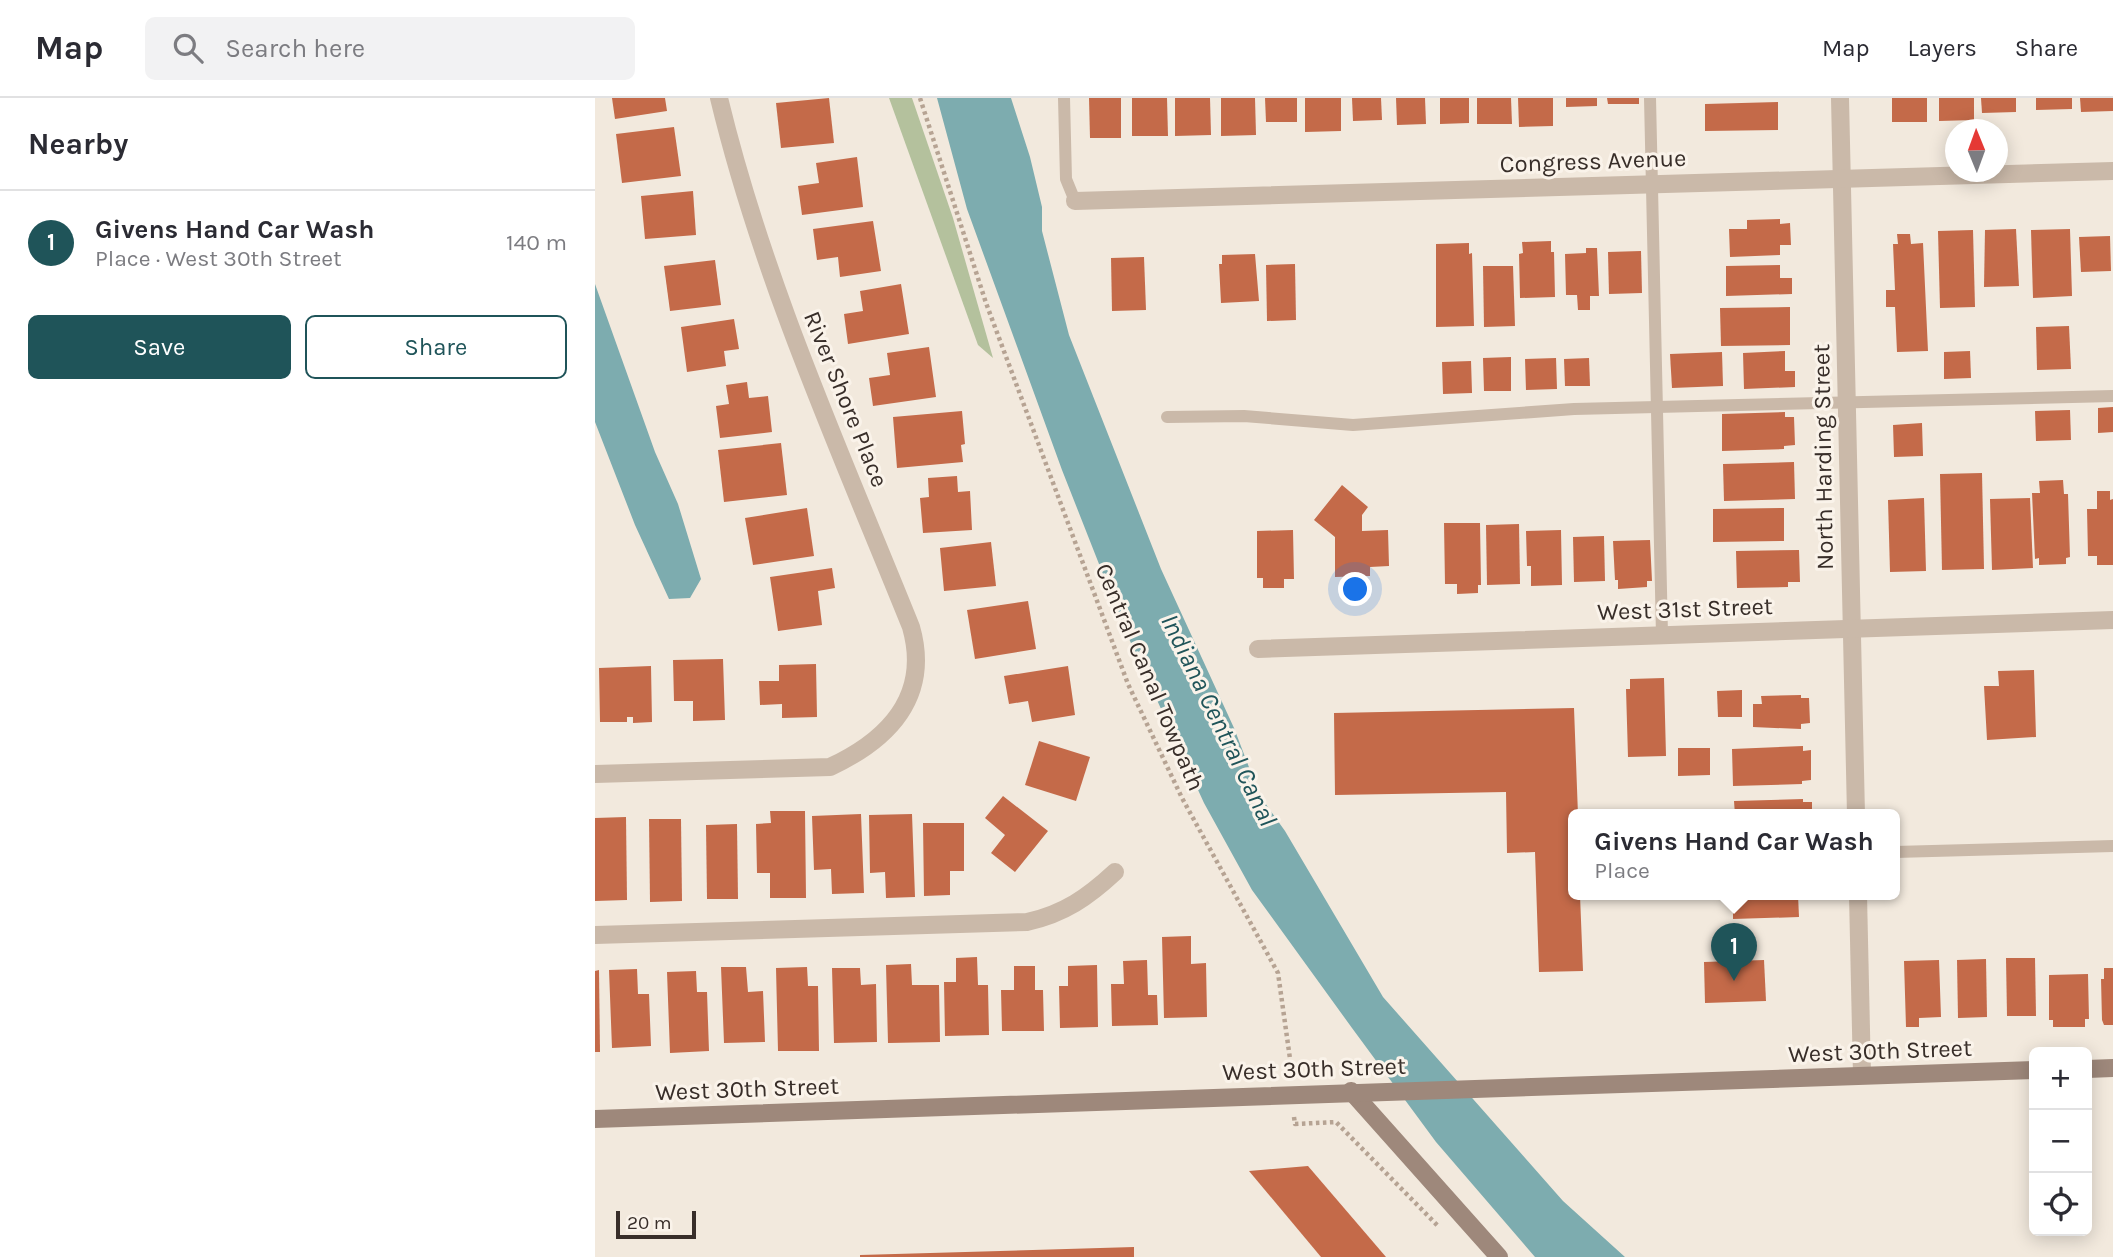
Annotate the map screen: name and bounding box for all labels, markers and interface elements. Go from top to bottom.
search box [145,17,635,80]
text: Map [35,29,103,67]
icon: search [169,29,207,67]
text: Search here [225,33,365,64]
text: Map [1822,34,1870,62]
text: Layers [1908,34,1977,62]
text: Share [2015,34,2078,62]
north arrow [1945,119,2008,182]
text: Nearby [28,126,128,162]
street label: Congress Avenue [1499,144,1687,178]
text: Givens Hand Car Wash [95,214,374,245]
text: 1 [47,229,55,256]
text: 140 m [506,229,567,256]
text: Place · West 30th Street [95,245,342,272]
street label: River Shore Place [798,307,894,491]
button: Save [28,315,291,379]
button: Share [305,315,567,379]
street label: North Harding Street [1807,344,1839,570]
street label: Central Canal Towpath [1089,559,1211,795]
your location [1338,572,1372,606]
street label: West 31st Street [1597,592,1773,626]
water label: Indiana Central Canal [1154,609,1284,831]
popup [1568,809,1900,900]
text: Givens Hand Car Wash [1594,826,1874,857]
text: Place [1594,857,1650,884]
pin: 1 [1711,923,1757,981]
street label: West 30th Street [1788,1034,1972,1068]
map controls [2029,1047,2092,1236]
button: + [2029,1047,2092,1110]
street label: West 30th Street [1222,1052,1406,1086]
street label: West 30th Street [655,1072,839,1106]
button: − [2029,1110,2092,1173]
button: locate [2029,1173,2092,1236]
scale bar [616,1208,697,1240]
text: 20 m [627,1212,672,1234]

